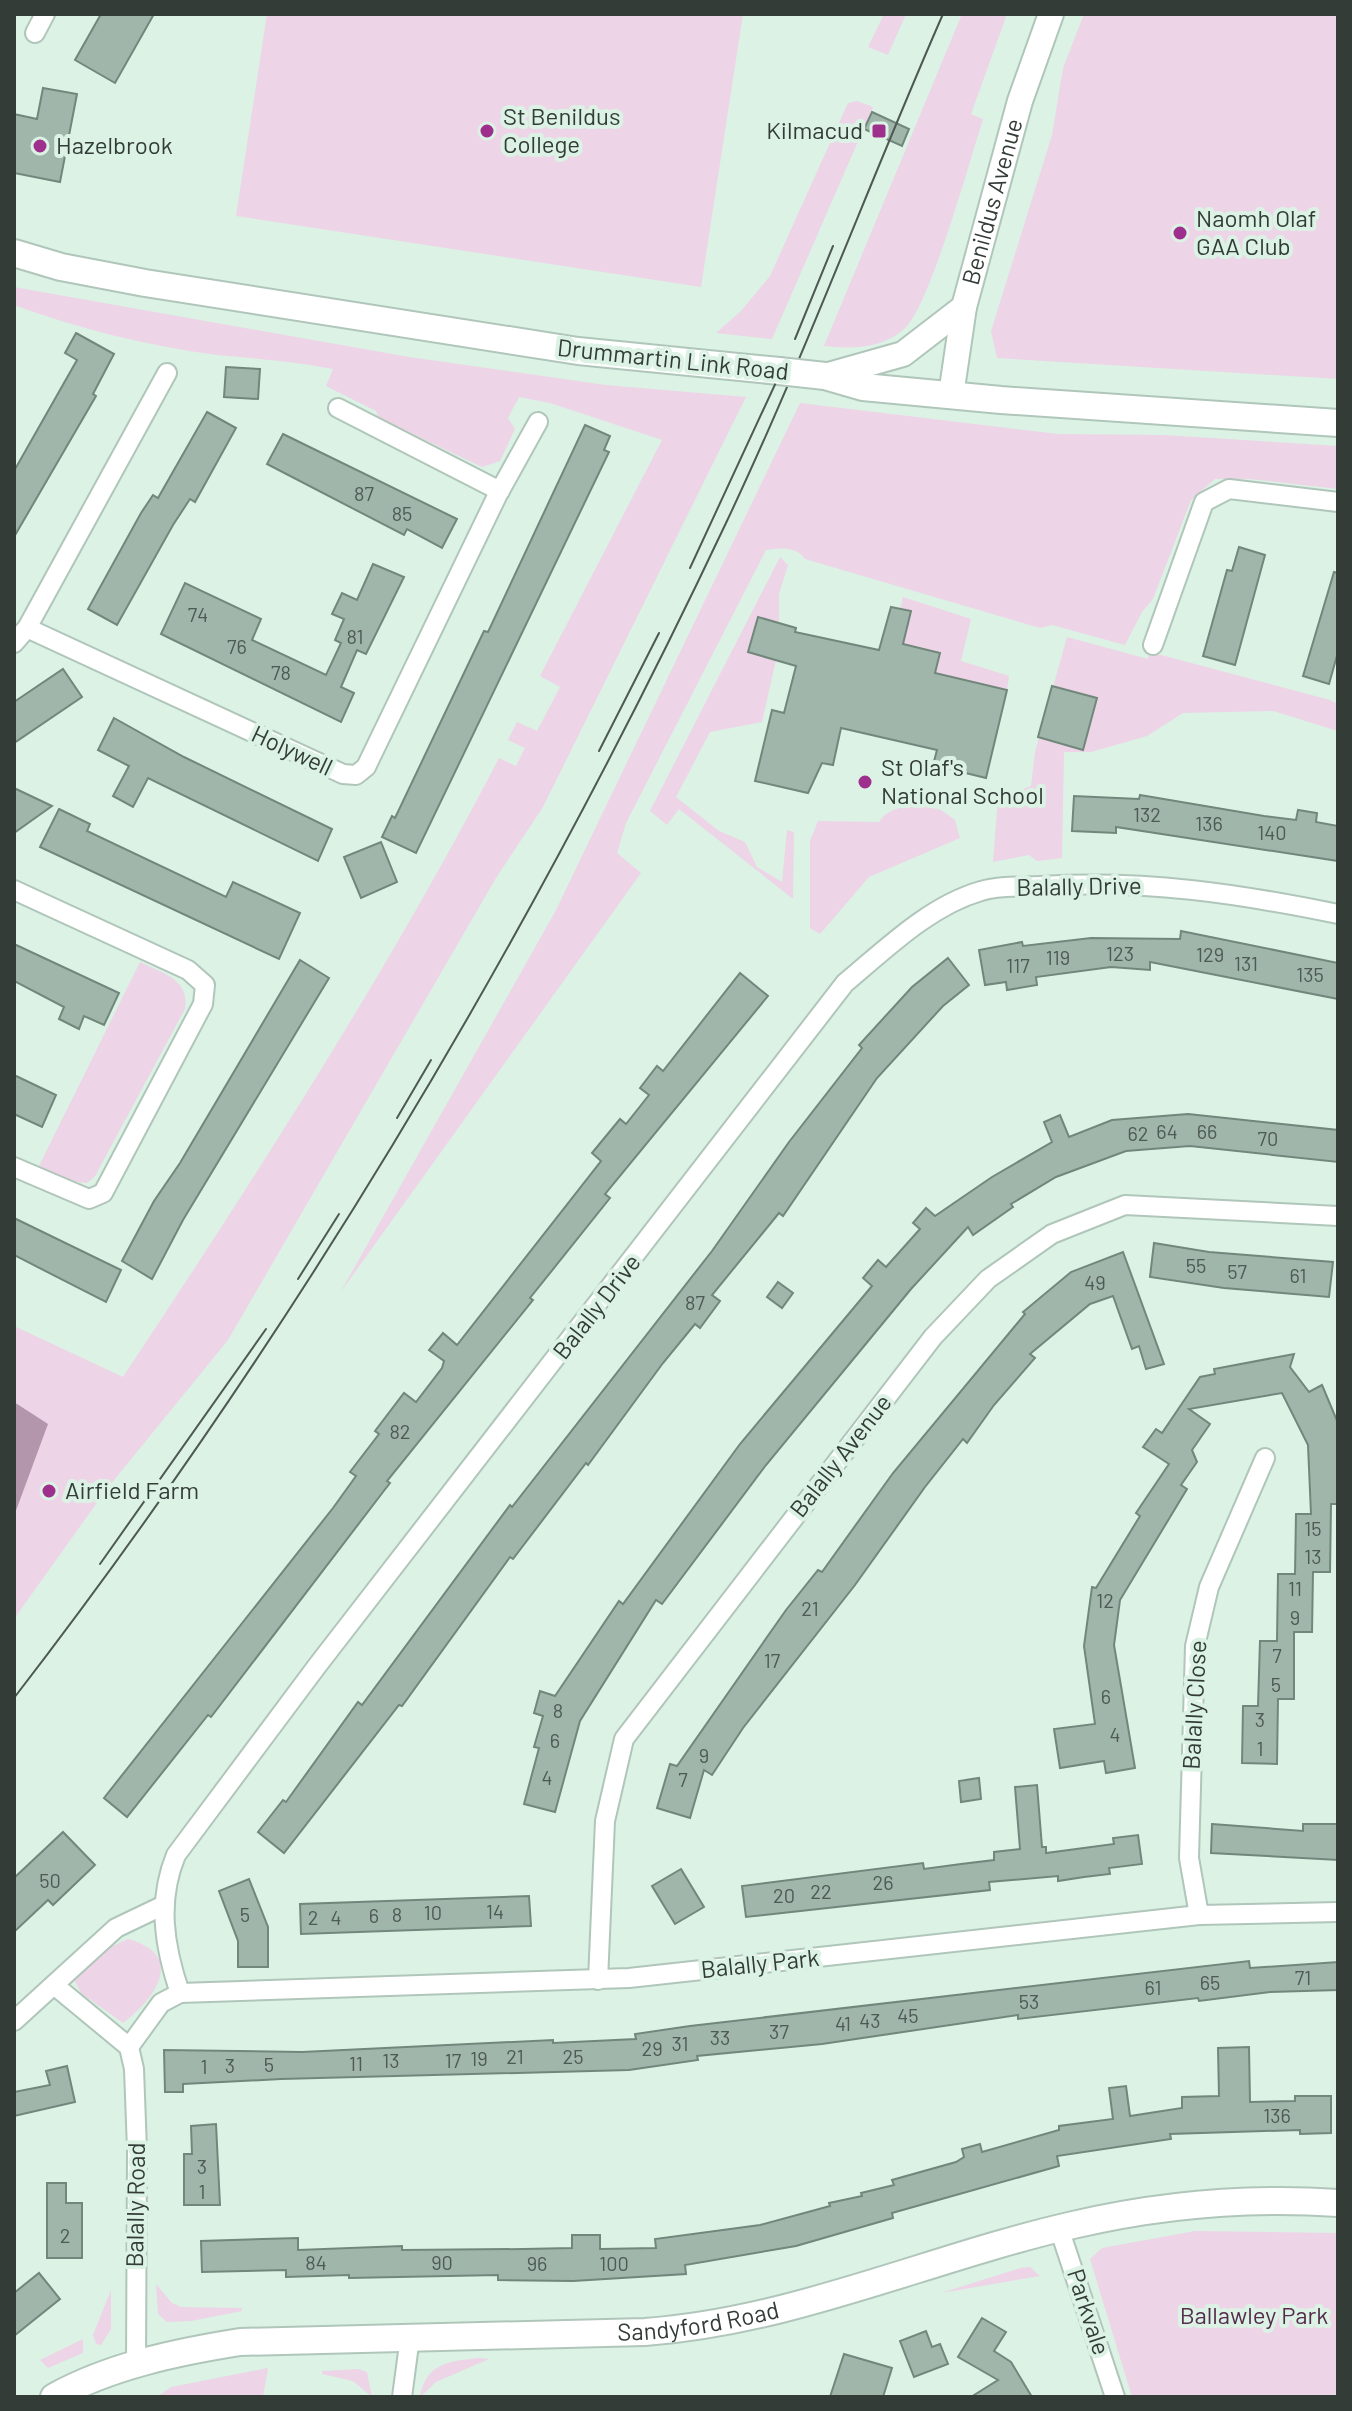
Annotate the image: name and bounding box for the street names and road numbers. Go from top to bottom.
street label: Benildus Avenue [955,115,1028,288]
street label: Drummartin Link Road [556,332,790,385]
street label: Holywell [247,718,338,781]
street label: Balally Drive [1016,870,1142,901]
street label: Balally Drive [546,1248,646,1364]
street label: Balally Avenue [783,1388,897,1522]
street label: Balally Close [1176,1640,1211,1770]
street label: Balally Park [699,1942,821,1983]
street label: Balally Road [119,2142,150,2268]
street label: Parkvale [1062,2265,1117,2358]
street label: Sandyford Road [617,2294,782,2346]

